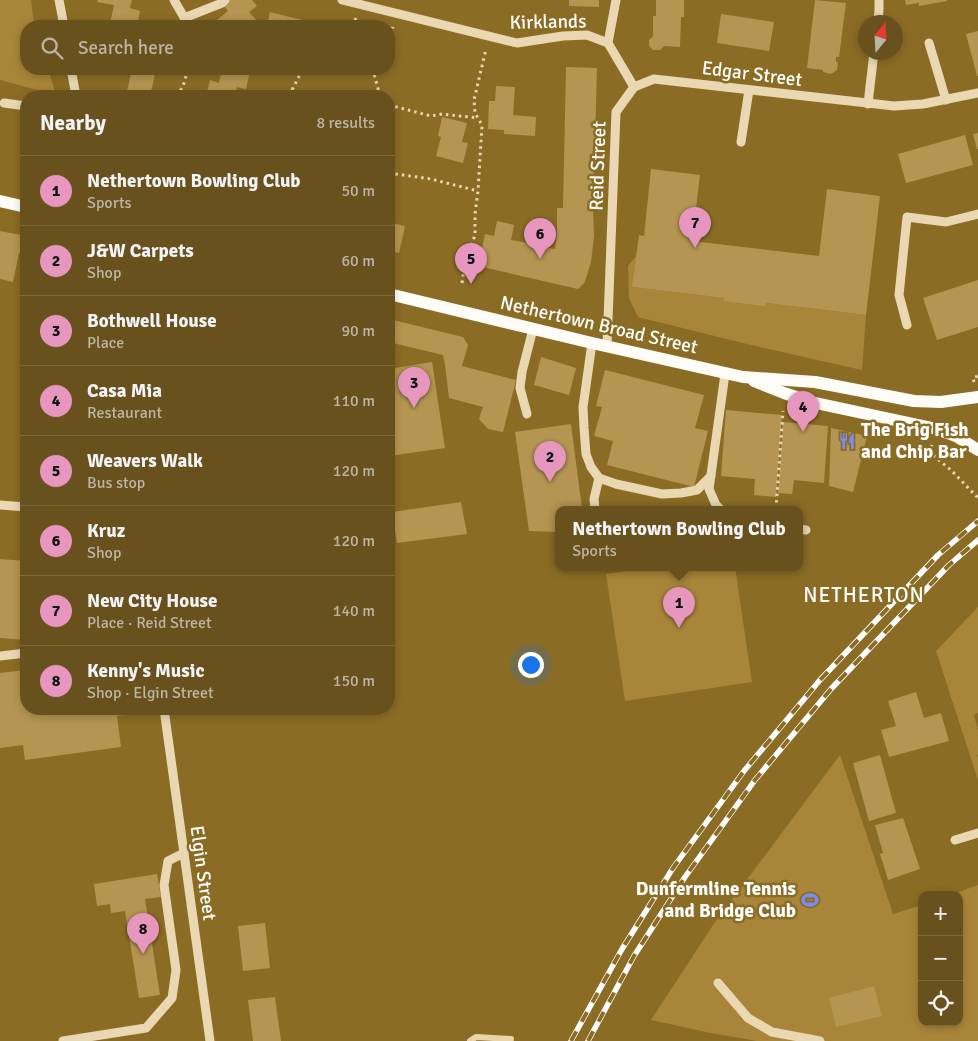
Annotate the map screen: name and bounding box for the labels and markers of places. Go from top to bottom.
pin: 7 [679,207,711,248]
pin: 6 [524,218,556,259]
pin: 5 [455,243,487,284]
pin: 3 [398,367,430,408]
pin: 4 [787,391,819,432]
place label: The Brig Fish and Chip Bar [861,418,969,464]
restaurant icon: The Brig Fish and Chip Bar [837,431,857,451]
pin: 2 [534,441,566,482]
pin: 1 [663,587,695,628]
place label: Dunfermline Tennis and Bridge Club [636,877,796,923]
sports icon: Dunfermline Tennis and Bridge Club [800,890,820,910]
pin: 8 [127,913,159,954]

